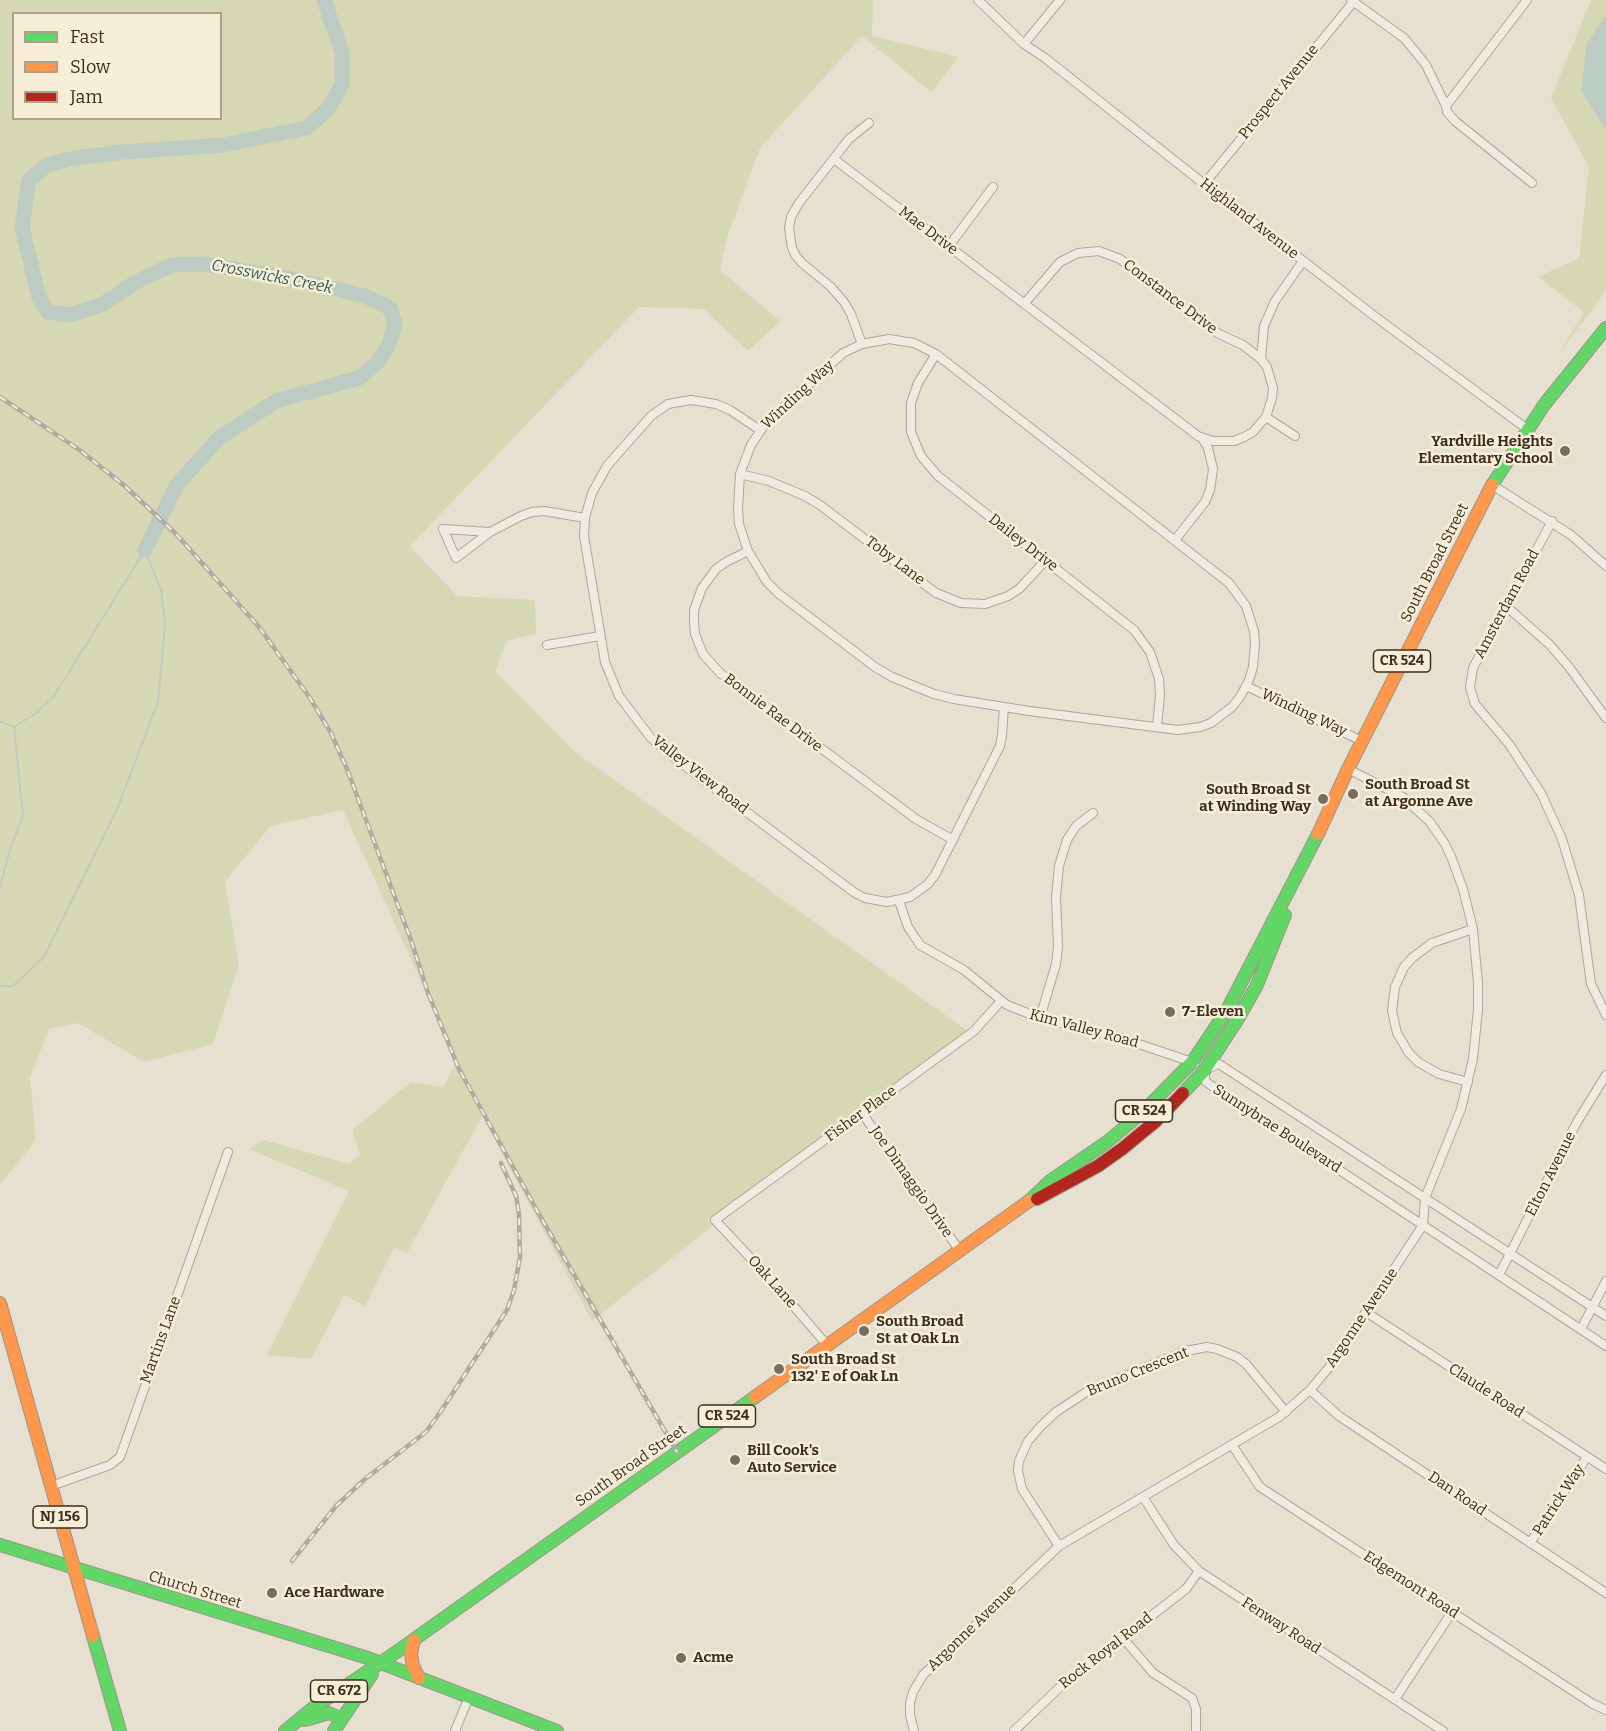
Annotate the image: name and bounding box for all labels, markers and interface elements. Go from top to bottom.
legend [12,12,222,120]
text: Fast [70,26,105,48]
street label: Prospect Avenue [1235,41,1323,143]
text: Slow [70,56,110,78]
text: Jam [70,86,103,108]
street label: Highland Avenue [1196,175,1302,263]
street label: Mae Drive [895,203,961,259]
water label: Crosswicks Creek [210,256,334,298]
street label: Constance Drive [1119,256,1221,338]
street label: Winding Way [758,357,838,433]
place label: Yardville Heights Elementary School [1418,433,1553,468]
marker: Yardville Heights Elementary School [1558,444,1572,458]
street label: South Broad Street [1397,501,1473,625]
street label: Dailey Drive [985,510,1061,576]
street label: Toby Lane [862,533,928,589]
street label: Amsterdam Road [1471,546,1543,662]
road number: CR 524 [1374,650,1430,672]
street label: Bonnie Rae Drive [720,670,826,756]
street label: Winding Way [1258,685,1350,741]
street label: Valley View Road [648,732,752,818]
place label: South Broad St at Argonne Ave [1365,776,1473,811]
place label: South Broad St at Winding Way [1199,781,1311,816]
marker: South Broad St at Argonne Ave [1346,787,1360,801]
marker: South Broad St at Winding Way [1316,792,1330,806]
place label: 7-Eleven [1182,1003,1244,1021]
marker: 7-Eleven [1163,1005,1177,1019]
street label: Kim Valley Road [1027,1006,1141,1052]
street label: Sunnybrae Boulevard [1210,1081,1344,1177]
street label: Fisher Place [822,1082,900,1146]
road number: CR 524 [1116,1100,1172,1122]
street label: Joe Dimaggio Drive [866,1123,956,1241]
street label: Elton Avenue [1522,1129,1580,1219]
street label: Oak Lane [744,1252,800,1312]
street label: Argonne Avenue [1322,1265,1402,1371]
street label: Martins Lane [137,1294,185,1386]
place label: South Broad St at Oak Ln [876,1313,964,1348]
marker: South Broad St at Oak Ln [857,1324,871,1338]
street label: Bruno Crescent [1085,1343,1191,1401]
place label: South Broad St 132' E of Oak Ln [791,1351,898,1386]
street label: Claude Road [1445,1360,1527,1422]
marker: South Broad St 132' E of Oak Ln [772,1362,786,1376]
road number: CR 524 [698,1405,756,1427]
street label: South Broad Street [572,1421,690,1511]
place label: Bill Cook's Auto Service [747,1442,837,1477]
marker: Bill Cook's Auto Service [728,1453,742,1467]
street label: Patrick Way [1529,1461,1589,1539]
street label: Dan Road [1424,1468,1490,1520]
road number: NJ 156 [33,1506,87,1528]
street label: Edgemont Road [1360,1547,1462,1623]
street label: Church Street [146,1567,244,1613]
street label: Argonne Avenue [924,1581,1020,1675]
place label: Ace Hardware [284,1584,384,1602]
marker: Ace Hardware [265,1586,279,1600]
street label: Fenway Road [1238,1594,1324,1658]
street label: Rock Royal Road [1056,1609,1156,1693]
place label: Acme [693,1649,734,1667]
marker: Acme [674,1651,688,1665]
road number: CR 672 [310,1680,368,1702]

